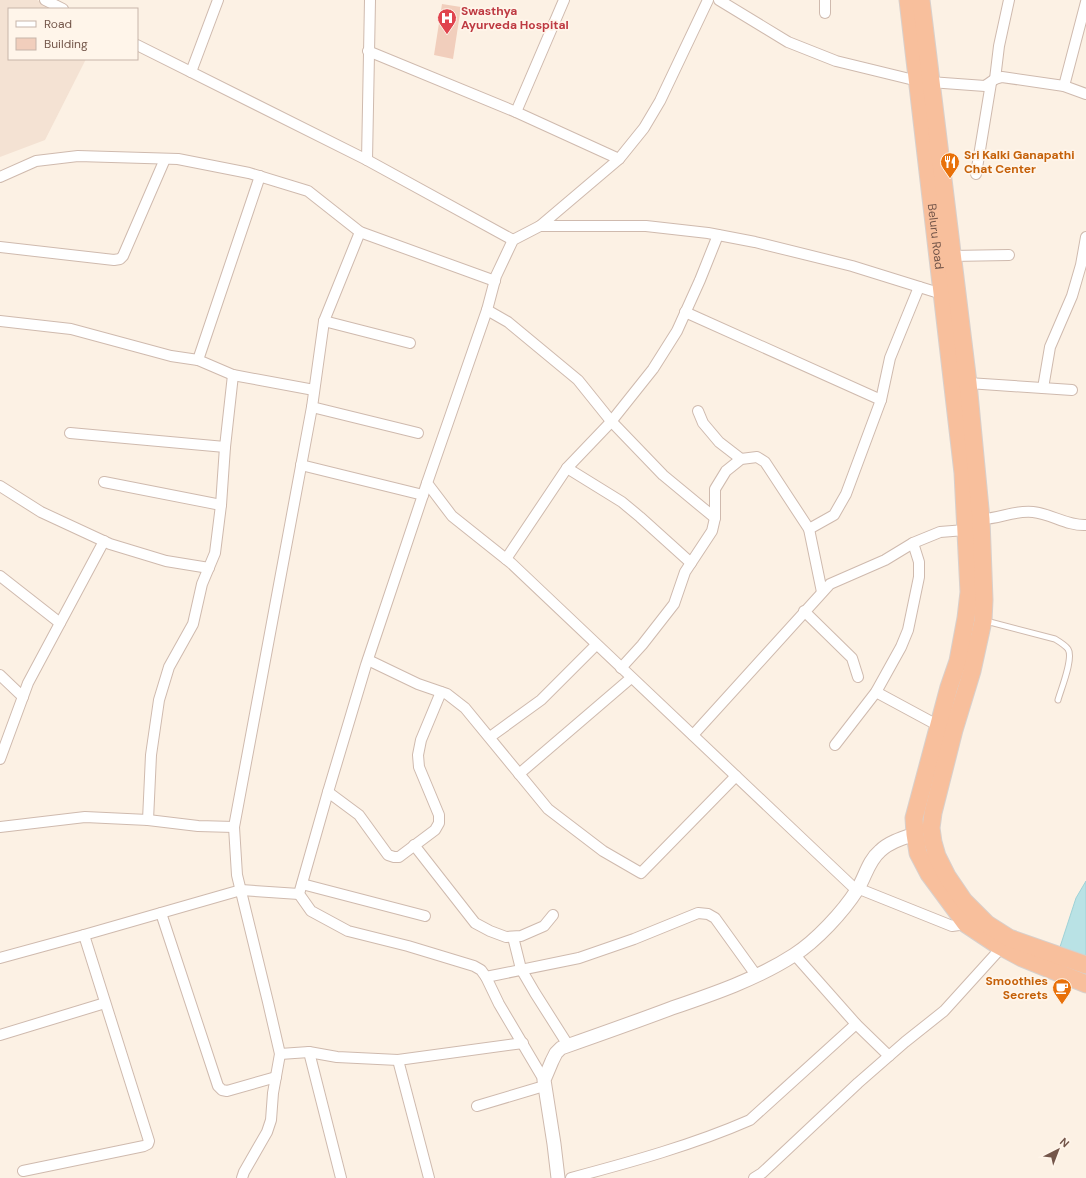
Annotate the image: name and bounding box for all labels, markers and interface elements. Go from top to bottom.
place label: Swasthya Ayurveda Hospital [461,3,569,33]
hospital icon: Swasthya Ayurveda Hospital [436,7,458,35]
legend [8,8,138,60]
text: Road [44,16,72,32]
text: Building [44,36,88,52]
place label: Sri Kalki Ganapathi Chat Center [964,147,1074,177]
restaurant icon: Sri Kalki Ganapathi Chat Center [939,151,961,179]
street label: Beluru Road [924,203,947,270]
place label: Smoothies Secrets [986,973,1048,1003]
cafe icon: Smoothies Secrets [1051,977,1073,1005]
north arrow [1038,1130,1078,1170]
text: N [1057,1135,1072,1150]

